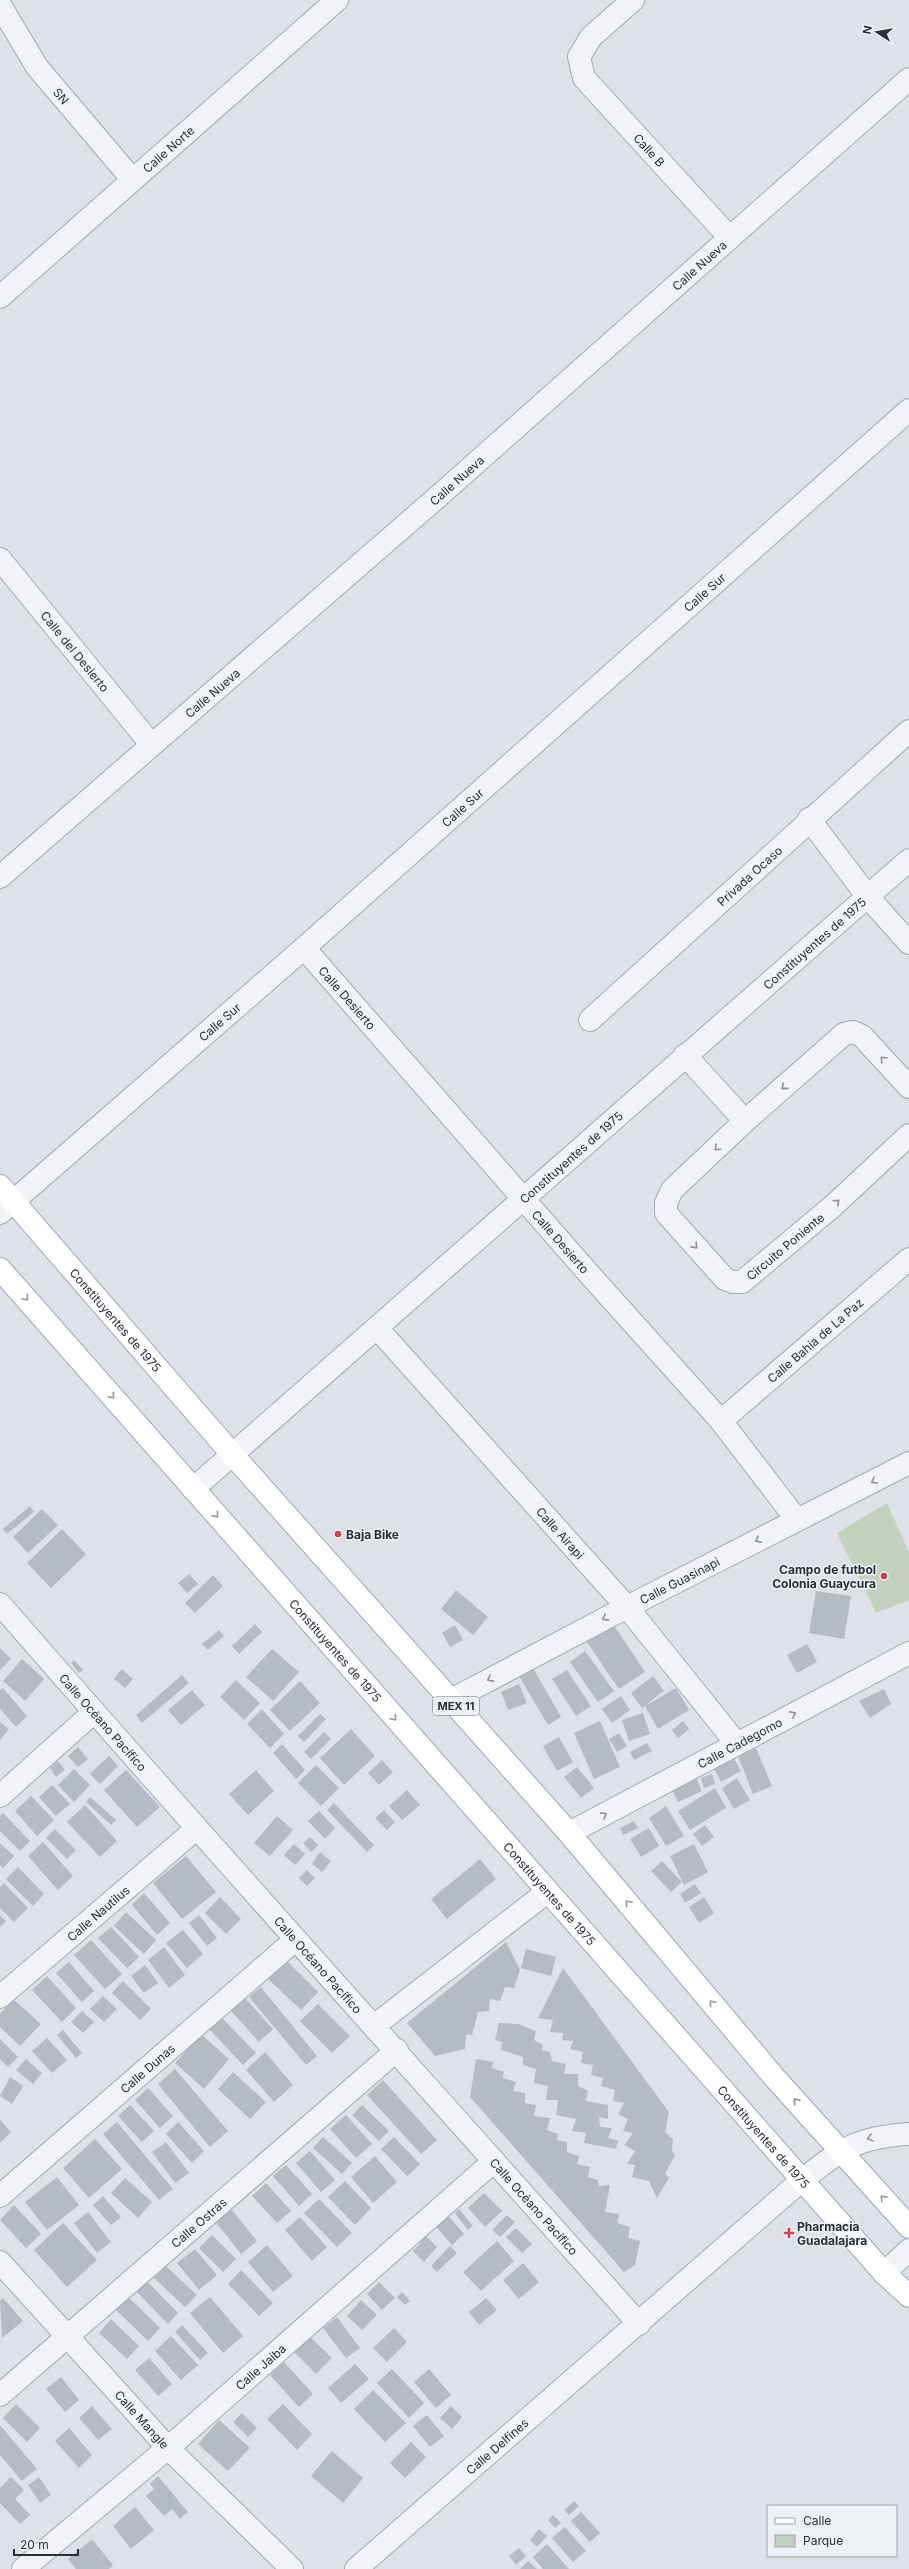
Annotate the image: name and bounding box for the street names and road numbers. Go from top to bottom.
street label: SN [50,85,73,107]
street label: Calle Norte [139,122,197,176]
street label: Calle B [631,130,668,170]
street label: Calle Nueva [669,237,729,293]
street label: Calle Nueva [426,452,487,508]
street label: Calle Sur [680,569,729,615]
street label: Calle del Desierto [38,608,113,695]
street label: Calle Nueva [182,665,243,721]
street label: Calle Sur [438,784,487,830]
street label: Privada Ocaso [714,842,785,909]
street label: Constituyentes de 1975 [760,894,869,992]
street label: Calle Desierto [316,963,379,1032]
street label: Calle Sur [195,999,244,1044]
street label: Constituyentes de 1975 [516,1108,626,1206]
street label: Calle Desierto [529,1207,593,1276]
street label: Circuito Poniente [743,1209,827,1283]
street label: Constituyentes de 1975 [67,1265,165,1375]
street label: Calle Bahia de La Paz [764,1294,866,1386]
street label: Calle Airapi [533,1504,588,1562]
street label: Calle Guasinapi [637,1553,722,1607]
street label: Constituyentes de 1975 [286,1596,385,1705]
street label: Calle Océano Pacífico [56,1670,150,1774]
road number: MEX 11 [433,1697,479,1715]
street label: Calle Cadegomo [695,1714,785,1771]
street label: Constituyentes de 1975 [500,1839,599,1948]
street label: Calle Nautilus [64,1882,132,1944]
street label: Calle Océano Pacífico [271,1913,365,2016]
street label: Calle Dunas [117,2040,178,2096]
street label: Constituyentes de 1975 [715,2082,813,2191]
street label: Calle Océano Pacífico [487,2155,581,2258]
street label: Calle Ostras [168,2194,229,2251]
street label: Calle Jaiba [232,2340,289,2393]
street label: Calle Mangle [112,2387,172,2452]
street label: Calle Delfines [463,2415,531,2477]

